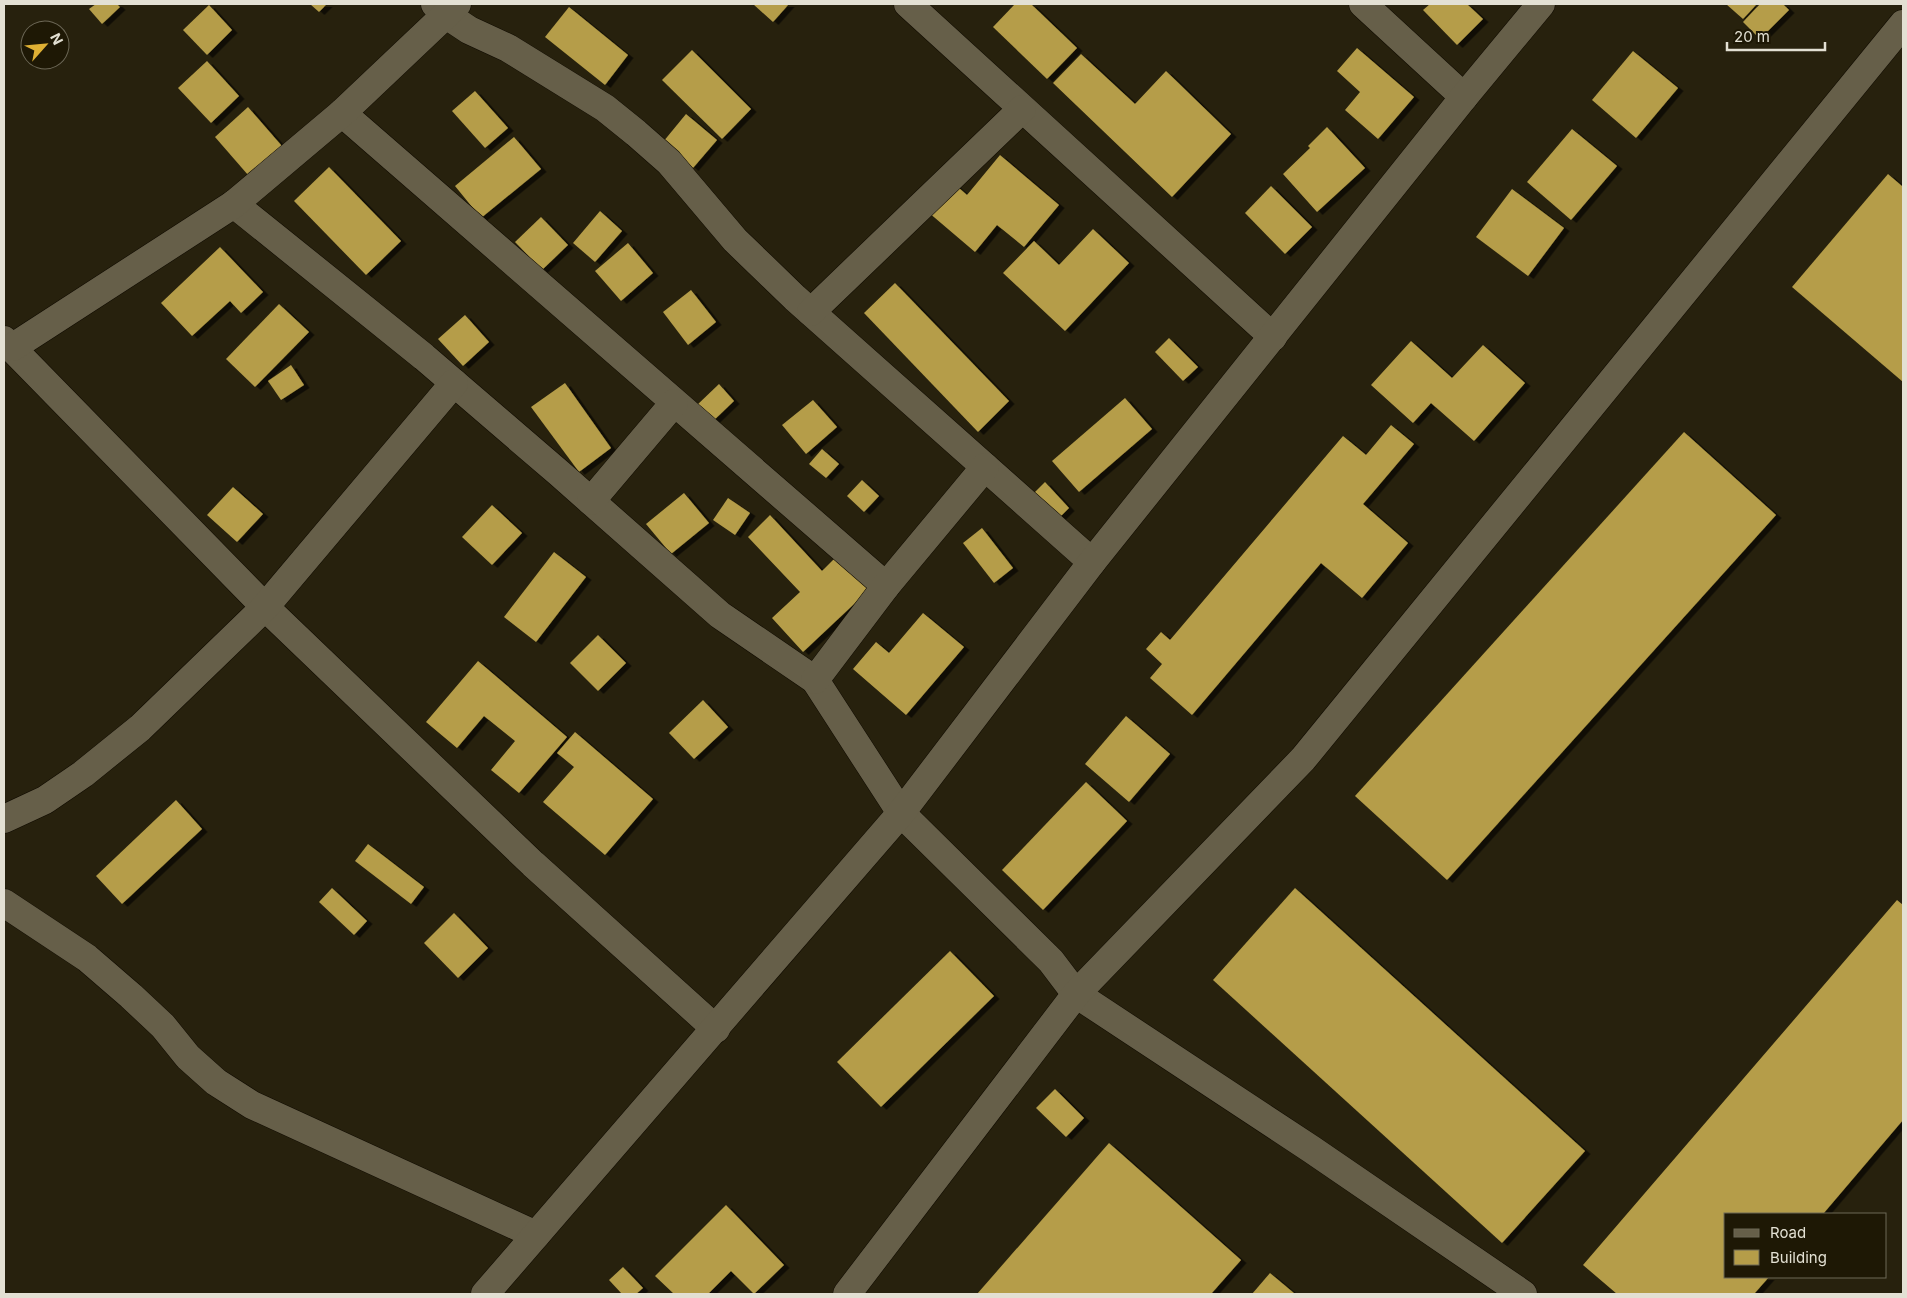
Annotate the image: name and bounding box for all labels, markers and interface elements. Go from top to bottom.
north arrow [20,20,70,70]
scale bar [1727,20,1824,52]
text: 20 m [1734,27,1770,46]
text: N [47,30,67,47]
legend [1724,1213,1887,1278]
text: Road [1770,1223,1806,1242]
text: Building [1770,1248,1827,1267]

